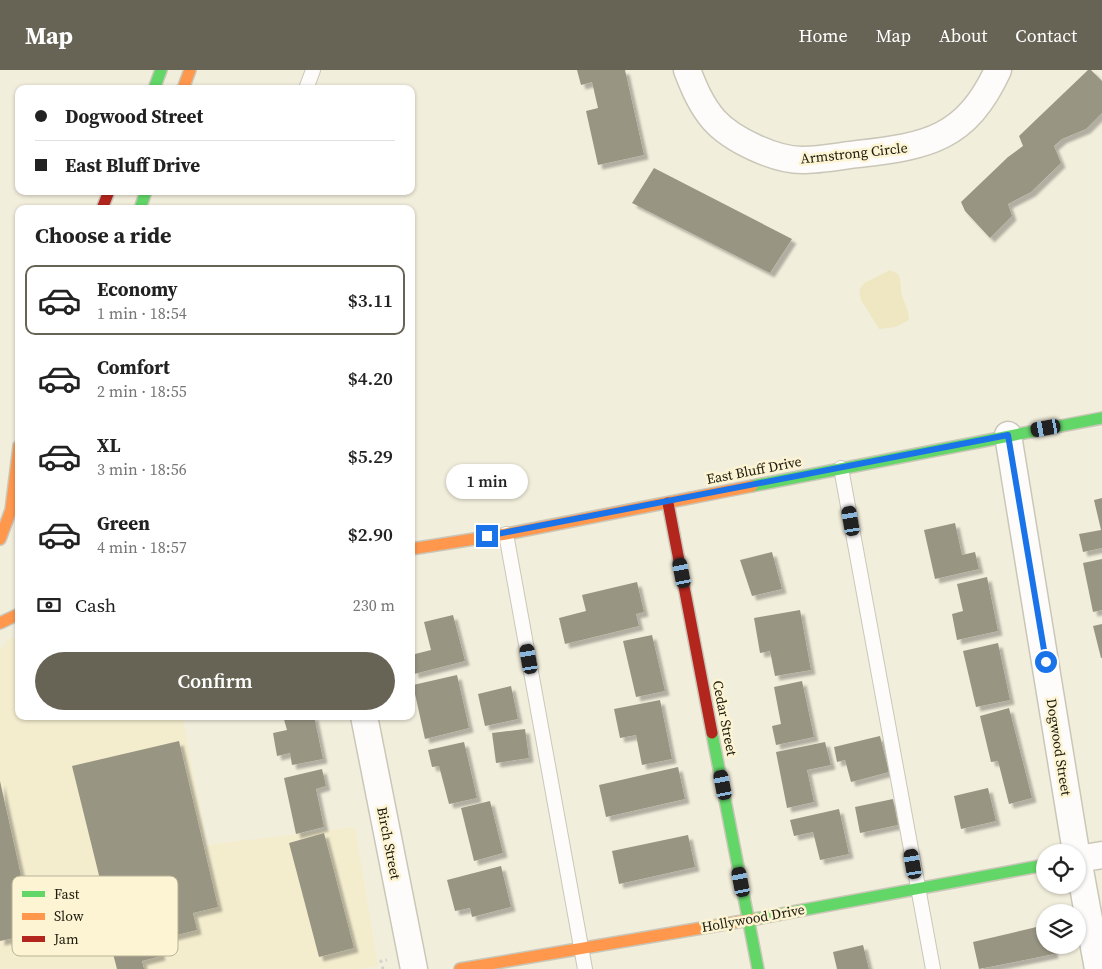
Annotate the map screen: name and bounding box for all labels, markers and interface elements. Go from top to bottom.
text: Map [25,19,73,52]
text: Home [799,23,848,48]
text: Map [876,23,911,48]
text: About [939,23,987,48]
text: Contact [1015,23,1077,48]
text: Dogwood Street [65,103,203,129]
street label: Armstrong Circle [799,137,909,169]
text: East Bluff Drive [65,152,200,178]
text: Choose a ride [35,220,172,250]
text: Economy [97,276,178,302]
icon: car [37,278,82,323]
text: $3.11 [348,287,393,313]
text: 1 min · 18:54 [97,302,187,324]
text: Comfort [97,354,170,380]
icon: car [37,356,82,401]
text: $4.20 [348,365,393,391]
text: 2 min · 18:55 [97,380,187,402]
car [1029,418,1062,438]
text: XL [97,432,120,458]
icon: car [37,434,82,479]
text: $5.29 [348,443,393,469]
street label: East Bluff Drive [705,451,803,489]
text: 3 min · 18:56 [97,458,187,480]
callout: 1 min [446,464,528,498]
text: 1 min [466,470,508,492]
car [841,505,860,537]
text: Green [97,510,150,536]
icon: car [37,512,82,557]
text: $2.90 [348,521,393,547]
route end [476,525,498,547]
text: 4 min · 18:57 [97,536,187,558]
car [671,557,692,589]
icon: cash [35,591,63,619]
text: Cash [75,592,116,618]
text: 230 m [353,594,395,616]
car [519,643,538,675]
route start [1035,651,1057,673]
button: Confirm [35,652,395,710]
street label: Cedar Street [708,679,742,758]
street label: Dogwood Street [1041,697,1077,797]
car [712,769,733,801]
street label: Birch Street [372,805,406,881]
map controls [1036,844,1086,954]
button: locate [1036,844,1086,894]
car [903,848,922,880]
car [730,866,751,898]
legend [12,876,178,956]
text: Fast [54,884,80,904]
street label: Hollywood Drive [700,899,806,937]
button: layers [1036,904,1086,954]
text: Slow [54,906,84,926]
text: Jam [53,929,79,949]

